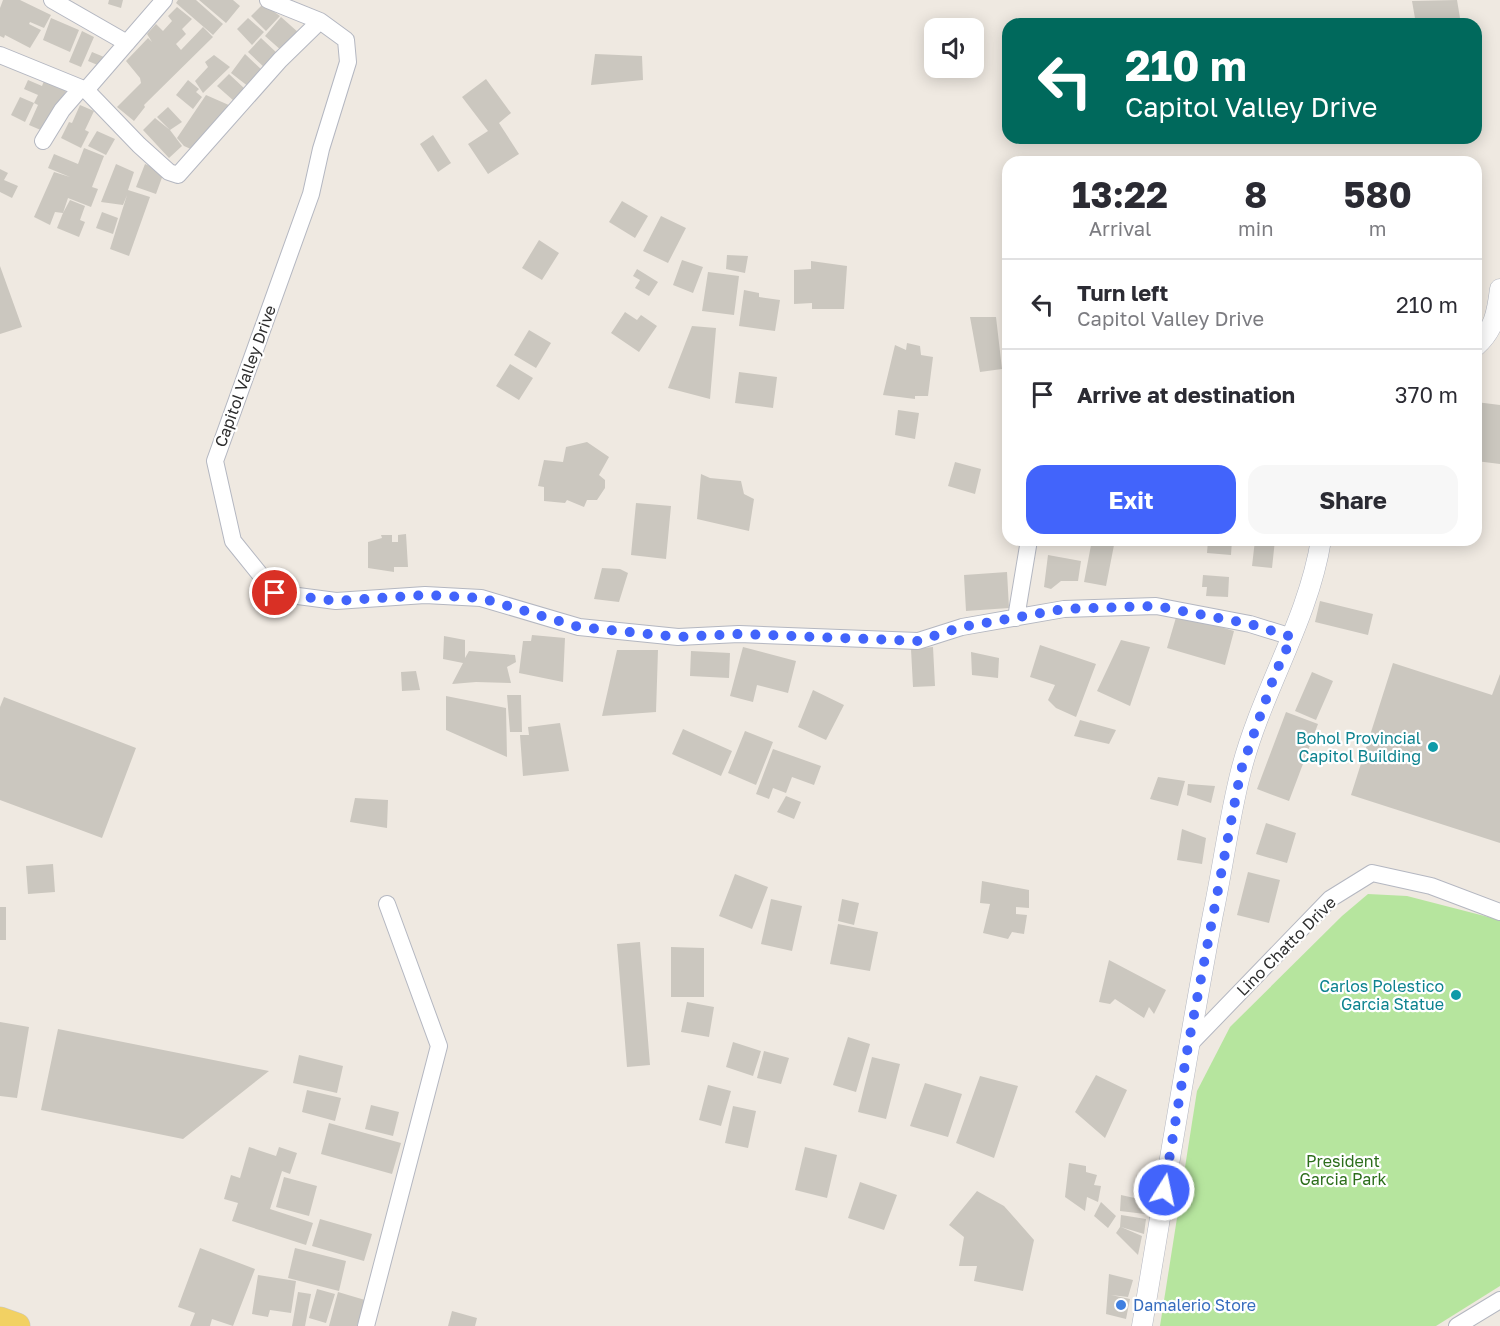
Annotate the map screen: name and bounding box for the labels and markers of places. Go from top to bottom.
pin [249,567,300,618]
place label: Bohol Provincial Capitol Building [1296,728,1421,766]
marker: Bohol Provincial Capitol Building [1426,740,1440,754]
place label: Carlos Polestico Garcia Statue [1319,976,1444,1014]
marker: Carlos Polestico Garcia Statue [1449,988,1463,1002]
place label: Damalerio Store [1133,1295,1256,1315]
marker: Damalerio Store [1114,1298,1128,1312]

